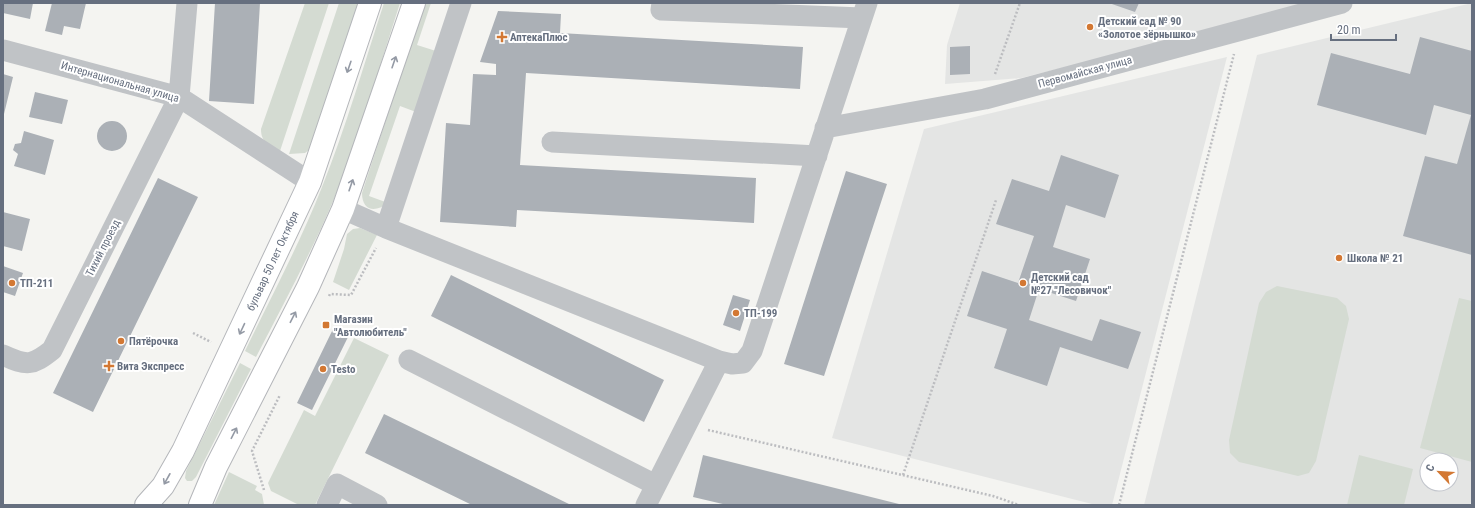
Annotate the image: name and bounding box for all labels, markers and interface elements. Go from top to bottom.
place label: Детский сад № 90 «Золотое зёрнышко» [1098,15,1196,41]
scale bar [1331,16,1396,42]
marker: Детский сад № 90 «Золотое зёрнышко» [1085,22,1095,32]
text: 20 m [1337,23,1361,37]
place label: АптекаПлюс [510,31,568,44]
marker: АптекаПлюс [497,32,507,42]
street label: Первомайская улица [1037,53,1133,91]
one-way arrow [390,57,398,69]
street label: Интернациональная улица [60,59,180,105]
one-way arrow [345,60,352,73]
one-way arrow [348,180,356,192]
street label: бульвар 50 лет Октября [244,209,302,313]
street label: Тихий проезд [83,217,123,278]
place label: Школа № 21 [1347,252,1403,265]
marker: Школа № 21 [1334,253,1344,263]
place label: Детский сад №27 "Лесовичок" [1031,271,1112,297]
place label: ТП-211 [20,277,53,290]
marker: ТП-211 [7,278,17,288]
marker: Детский сад №27 "Лесовичок" [1018,278,1028,288]
place label: ТП-199 [744,307,777,320]
marker: ТП-199 [731,308,741,318]
one-way arrow [290,311,297,323]
place label: Магазин "Автолюбитель" [334,313,407,339]
marker: Магазин "Автолюбитель" [321,320,331,330]
one-way arrow [237,323,245,335]
place label: Пятёрочка [129,335,178,348]
marker: Пятёрочка [116,336,126,346]
place label: Вита Экспресс [117,360,184,373]
marker: Вита Экспресс [104,361,114,371]
place label: Testo [331,363,356,376]
marker: Testo [318,364,328,374]
one-way arrow [231,427,238,439]
north arrow [1419,452,1459,492]
text: С [1423,462,1438,474]
one-way arrow [163,473,170,485]

